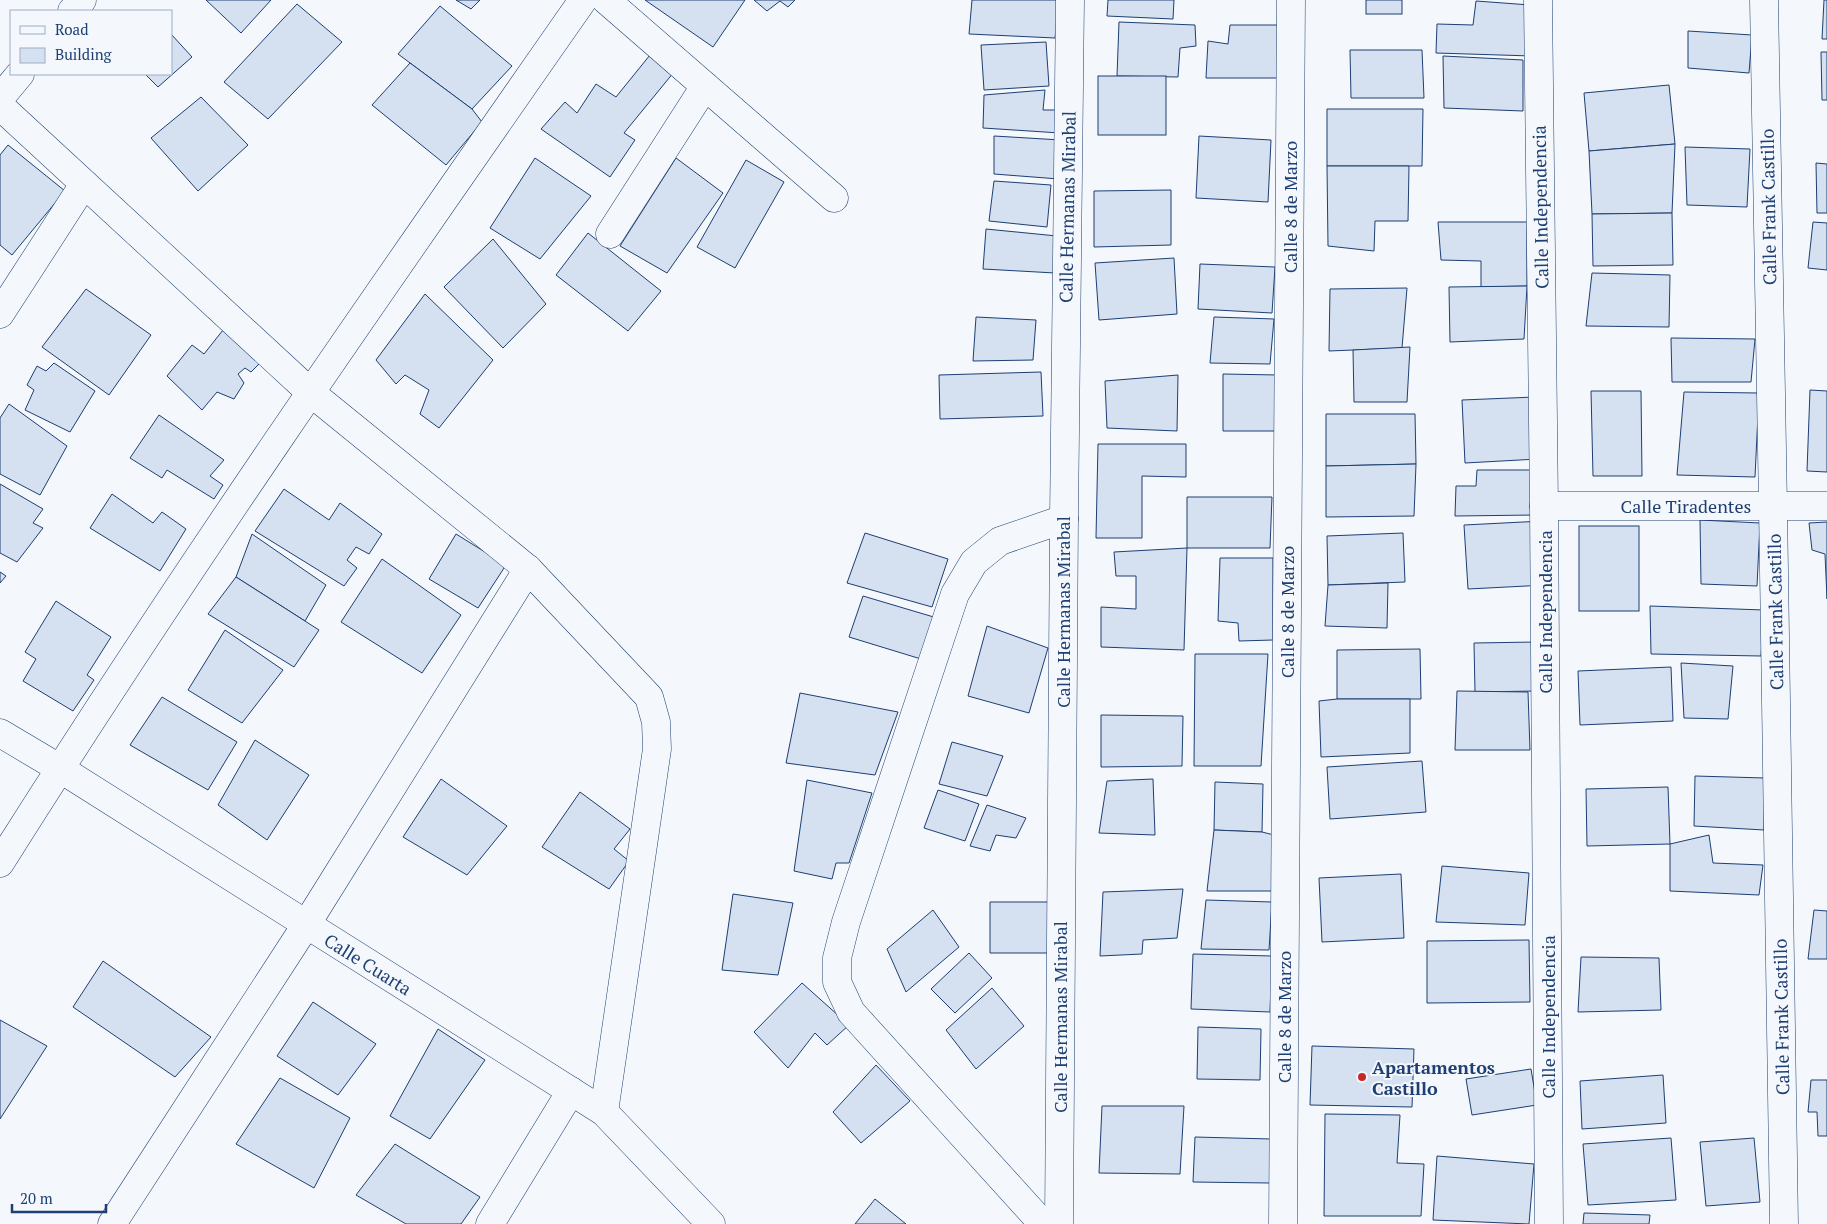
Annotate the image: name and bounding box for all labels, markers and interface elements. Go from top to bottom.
legend [10,10,172,75]
text: Road [55,19,88,39]
text: Building [55,44,113,64]
street label: Calle Hermanas Mirabal [1053,111,1081,303]
street label: Calle Independencia [1527,125,1553,289]
street label: Calle Frank Castillo [1755,129,1781,285]
street label: Calle 8 de Marzo [1278,141,1302,273]
street label: Calle Tiradentes [1621,494,1751,518]
street label: Calle Hermanas Mirabal [1051,516,1075,708]
street label: Calle Independencia [1533,530,1557,694]
street label: Calle Frank Castillo [1762,534,1788,690]
street label: Calle 8 de Marzo [1275,546,1299,678]
street label: Calle Hermanas Mirabal [1048,921,1072,1113]
street label: Calle Cuarta [320,928,416,1000]
street label: Calle Independencia [1536,935,1560,1099]
street label: Calle Frank Castillo [1768,939,1794,1095]
street label: Calle 8 de Marzo [1272,951,1296,1083]
place label: Apartamentos Castillo [1372,1055,1495,1100]
marker: Apartamentos Castillo [1356,1071,1368,1083]
scale bar [12,1182,106,1214]
text: 20 m [20,1188,53,1208]

